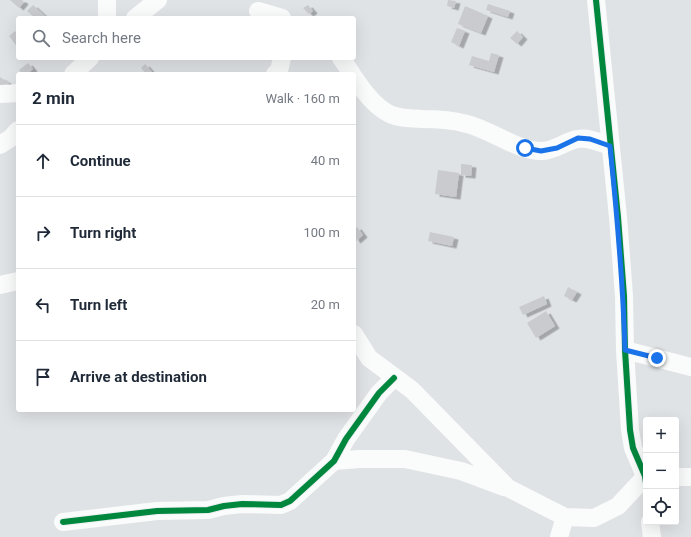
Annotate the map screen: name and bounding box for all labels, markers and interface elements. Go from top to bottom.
search box [16,16,356,60]
icon: search [30,27,52,49]
text: Search here [62,29,141,47]
text: 2 min [32,88,75,108]
text: Walk · 160 m [265,91,340,106]
route start [516,139,534,157]
icon: ahead [32,150,54,172]
text: Continue [70,152,131,170]
text: 40 m [311,153,340,168]
icon: right [32,222,54,244]
text: Turn right [70,224,136,242]
text: 100 m [303,225,340,240]
icon: left [32,294,54,316]
text: Turn left [70,296,127,314]
text: 20 m [311,297,340,312]
route end [648,349,666,367]
icon: arrive [32,366,54,388]
text: Arrive at destination [70,368,207,386]
map controls [643,417,679,525]
button: + [643,417,679,453]
button: − [643,453,679,489]
button: locate [643,489,679,525]

